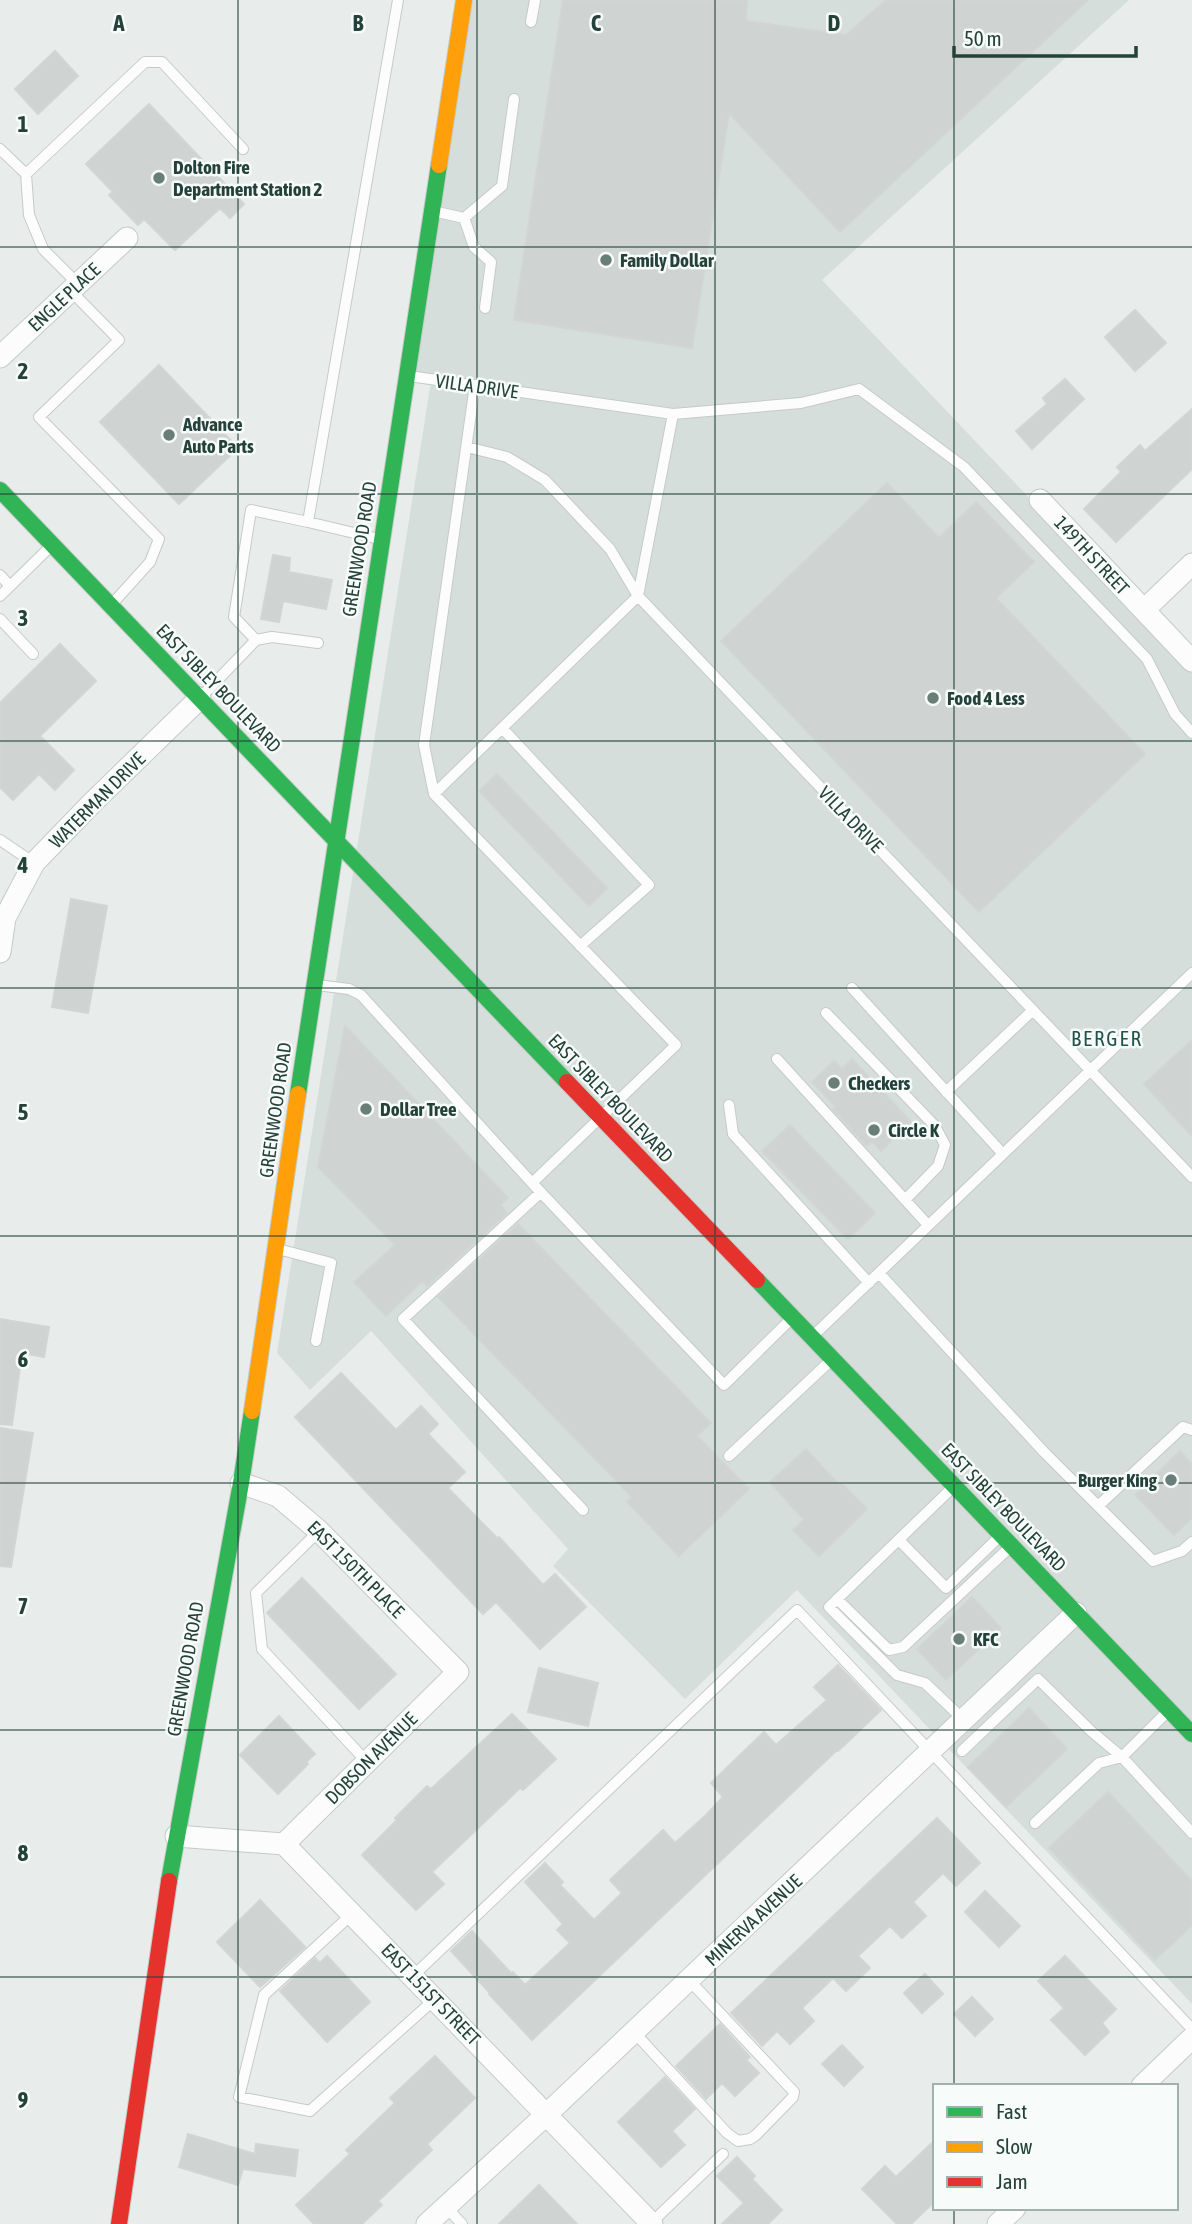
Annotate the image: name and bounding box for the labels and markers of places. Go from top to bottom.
place label: Dolton Fire Department Station 2 [173,156,322,200]
marker: Dolton Fire Department Station 2 [151,170,167,186]
place label: Family Dollar [620,249,714,271]
marker: Family Dollar [598,252,614,268]
place label: Advance Auto Parts [182,413,254,457]
marker: Advance Auto Parts [161,427,177,443]
place label: Food 4 Less [947,687,1025,709]
marker: Food 4 Less [925,690,941,706]
place label: Checkers [848,1072,911,1094]
marker: Checkers [826,1075,842,1091]
place label: Dollar Tree [380,1098,457,1120]
marker: Dollar Tree [358,1101,374,1117]
place label: Circle K [888,1119,940,1141]
marker: Circle K [866,1122,882,1138]
place label: Burger King [1078,1469,1158,1491]
marker: Burger King [1163,1472,1179,1488]
place label: KFC [973,1628,999,1650]
marker: KFC [951,1631,967,1647]

